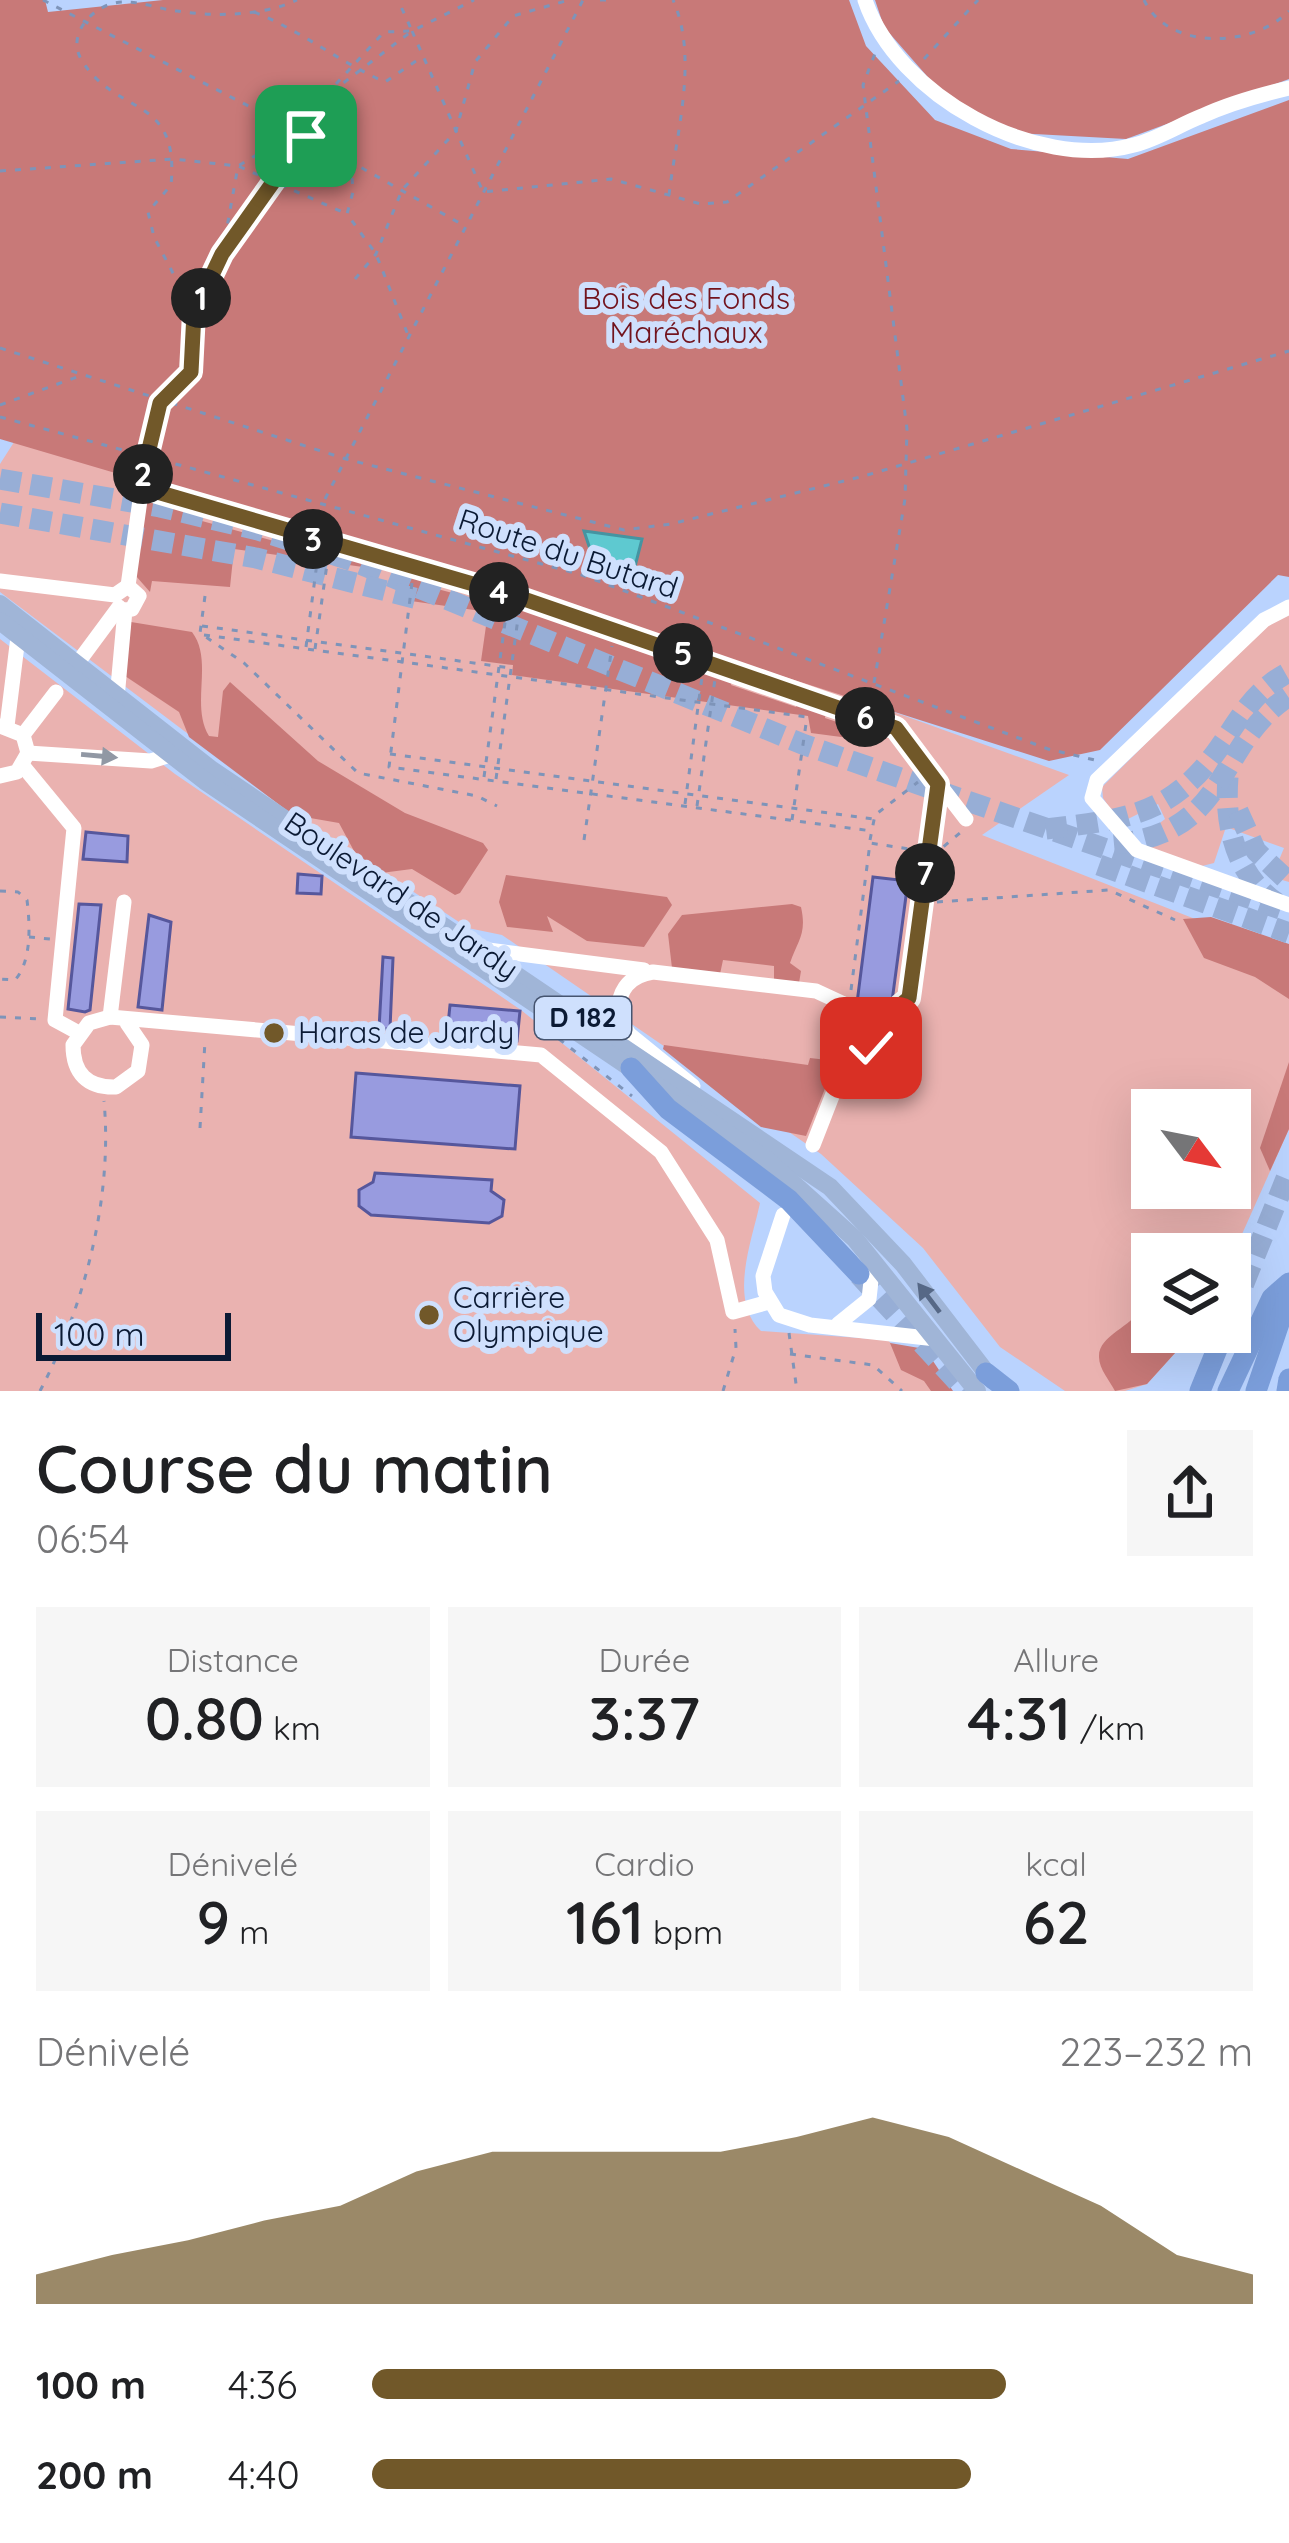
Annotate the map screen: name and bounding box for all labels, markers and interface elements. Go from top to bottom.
pin [255,85,357,187]
icon: arrive [273,103,339,169]
pin: 1 [171,268,231,328]
text: 1 [195,277,207,318]
park label: Bois des Fonds Maréchaux [582,279,790,351]
pin: 2 [113,444,173,504]
text: 2 [134,453,152,494]
street label: Route du Butard [454,500,683,606]
pin: 3 [283,509,343,569]
text: 3 [304,518,322,559]
pin: 4 [469,562,529,622]
text: 4 [489,571,509,612]
pin: 5 [653,623,713,683]
text: 5 [673,632,693,673]
pin: 6 [835,687,895,747]
text: 6 [856,696,874,737]
one-way arrow [81,747,118,766]
street label: Boulevard de Jardy [277,803,526,988]
pin: 7 [895,843,955,903]
text: 7 [916,852,934,893]
road number: D 182 [535,997,631,1039]
pin [820,997,922,1099]
place label: Haras de Jardy [298,1013,514,1051]
icon: check [838,1015,904,1081]
marker: Haras de Jardy [261,1020,287,1046]
north arrow [1131,1089,1251,1209]
map controls [1131,1089,1251,1353]
button: layers [1131,1233,1251,1353]
place label: Carrière Olympique [453,1278,604,1350]
one-way arrow [918,1282,942,1313]
marker: Carrière Olympique [416,1302,442,1328]
scale bar [36,1307,231,1360]
text: 100 m [54,1313,145,1354]
text: Course du matin [36,1427,553,1510]
button: share [1127,1430,1253,1556]
text: 06:54 [36,1514,129,1563]
text: Distance [167,1639,299,1680]
text: Durée [599,1639,690,1680]
text: Allure [1013,1639,1099,1680]
text: 0.80 [145,1680,264,1755]
text: 3:37 [589,1680,700,1755]
text: 4:31 [967,1680,1071,1755]
text: km [264,1707,321,1748]
text: /km [1071,1707,1145,1748]
text: Dénivelé [168,1843,298,1884]
text: Cardio [594,1843,695,1884]
text: kcal [1025,1843,1087,1884]
text: 9 [196,1884,230,1959]
text: 161 [566,1884,644,1959]
text: 62 [1023,1884,1090,1959]
text: m [230,1911,269,1952]
text: bpm [644,1911,723,1952]
text: Dénivelé [36,2027,190,2076]
text: 223–232 m [1060,2027,1253,2076]
text: 100 m [36,2360,146,2409]
text: 4:36 [228,2360,297,2409]
text: 200 m [36,2450,153,2499]
text: 4:40 [228,2450,300,2499]

